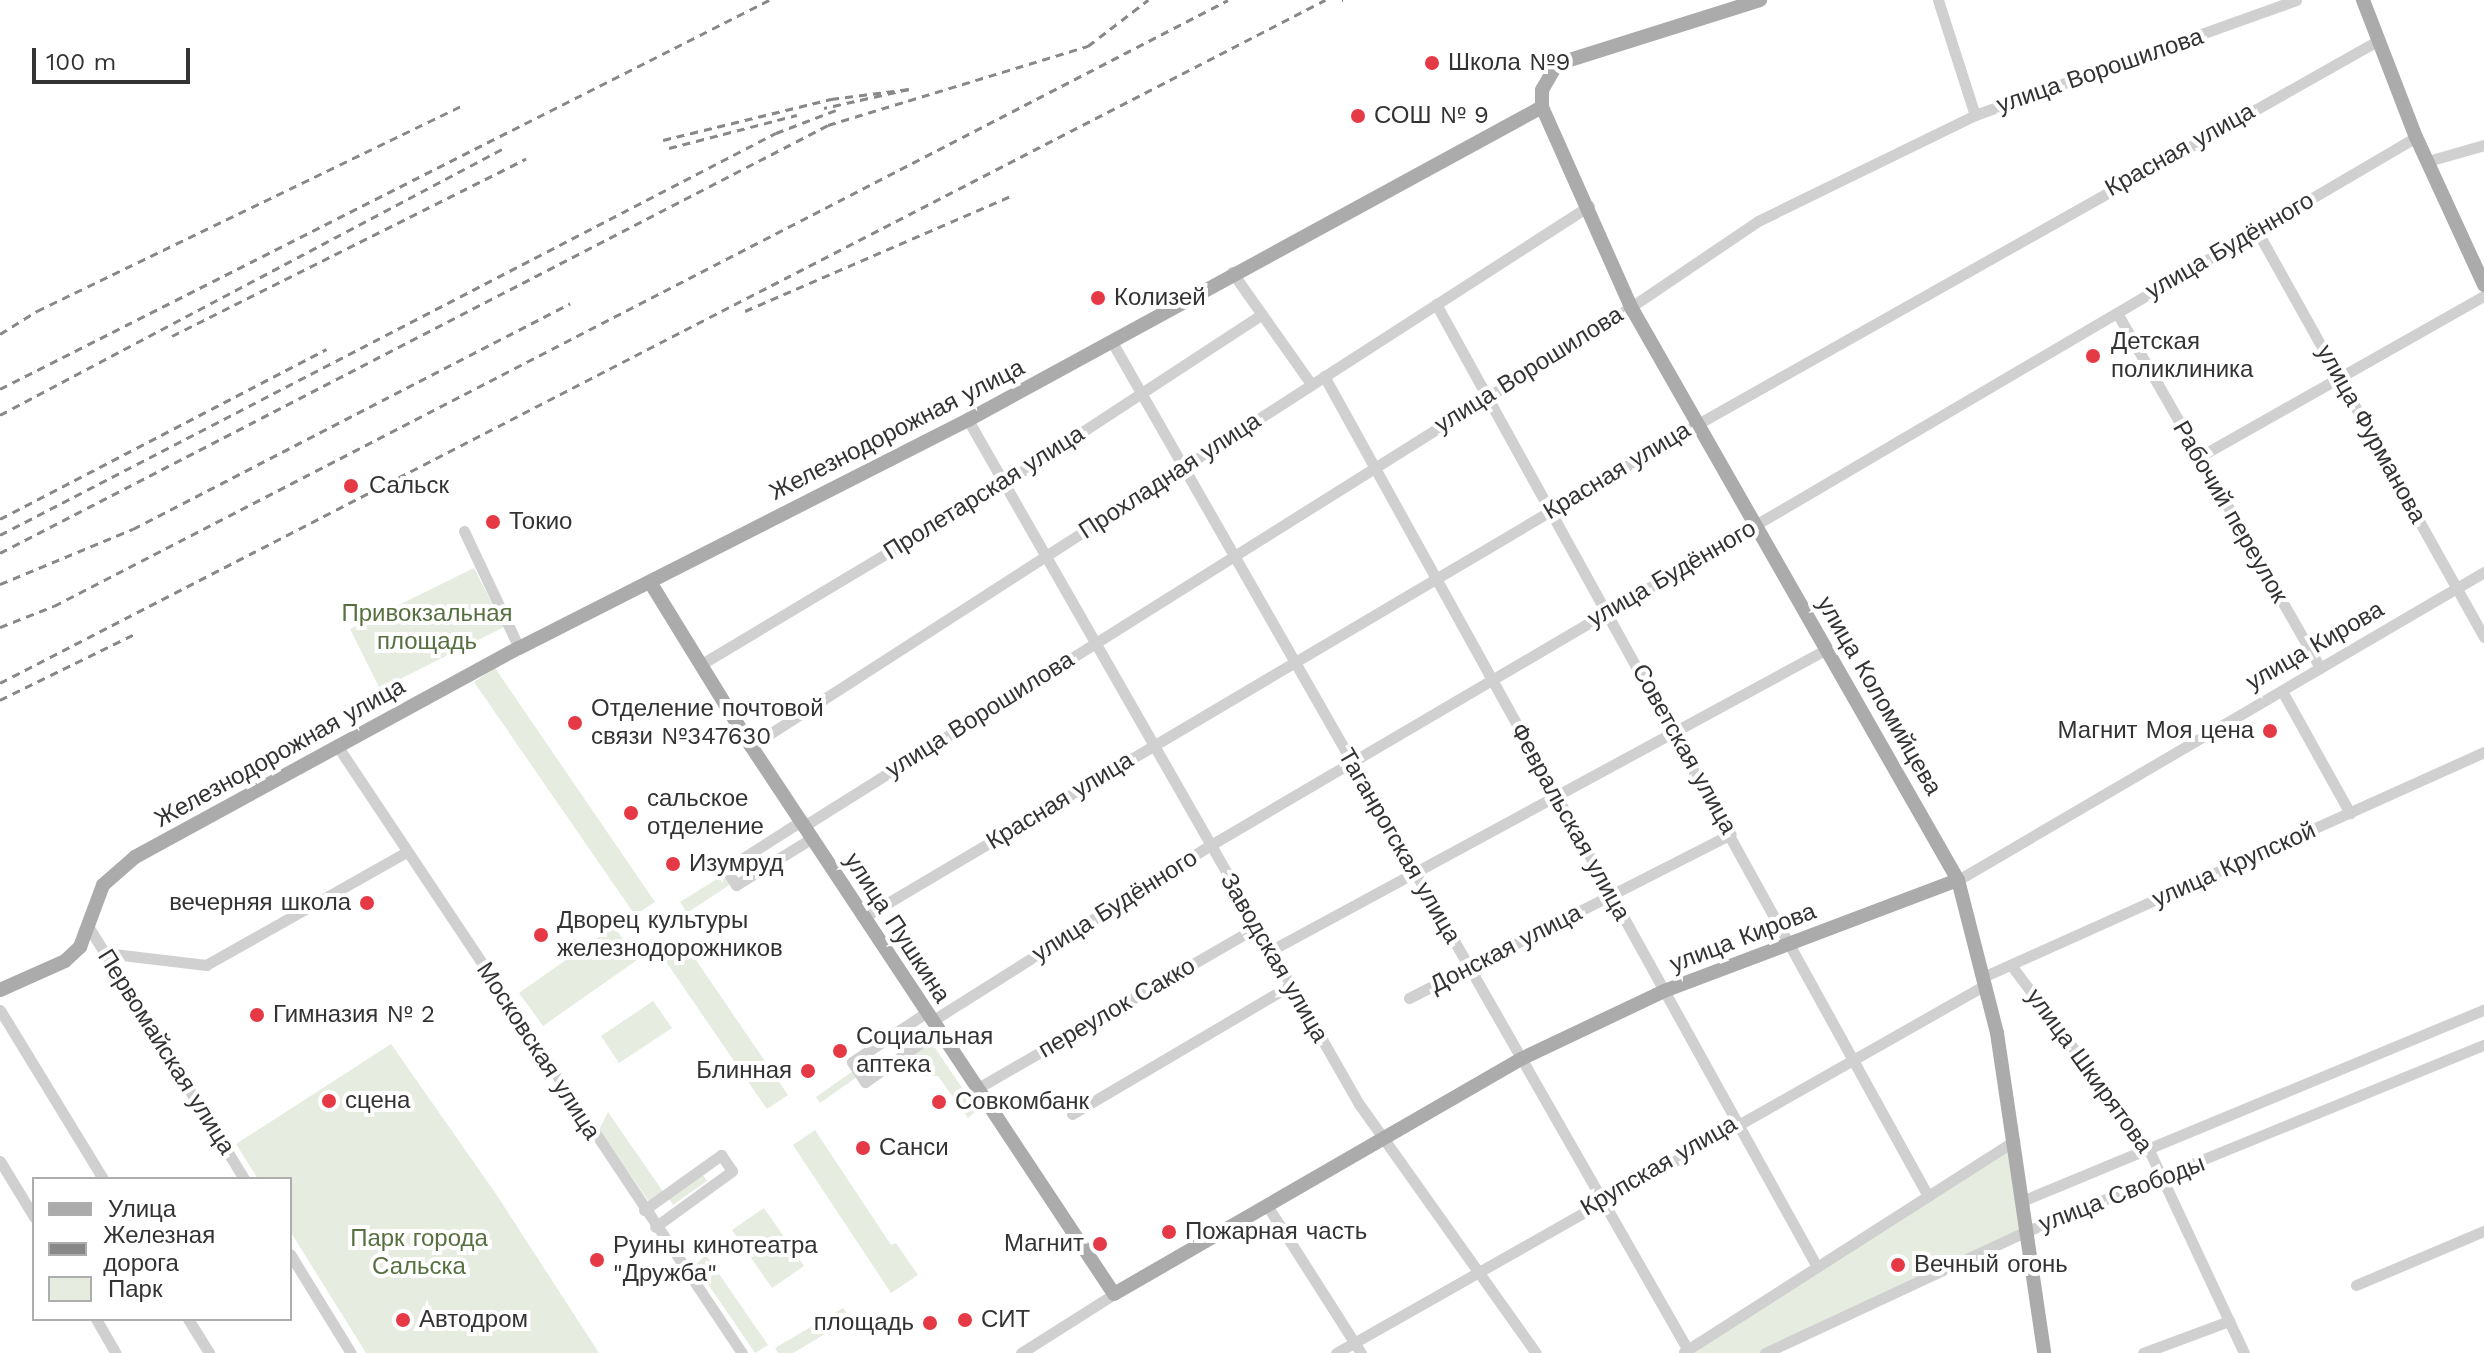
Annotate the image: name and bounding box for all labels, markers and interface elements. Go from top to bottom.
street label: улица Ворошилова [1993,22,2207,120]
scale bar [36,32,194,82]
text: 100 m [46,48,116,76]
place label: Школа №9 [1448,49,1570,77]
marker: Школа №9 [1423,54,1441,72]
street label: Красная улица [2100,97,2260,203]
place label: СОШ № 9 [1374,102,1489,130]
marker: СОШ № 9 [1349,107,1367,125]
street label: улица Будённого [2141,186,2319,306]
place label: Колизей [1114,284,1206,312]
marker: Колизей [1089,289,1107,307]
street label: улица Ворошилова [1430,300,1628,440]
place label: Детская поликлиника [2111,328,2253,384]
street label: улица Фурманова [2310,340,2432,528]
marker: Детская поликлиника [2082,345,2104,367]
street label: Железнодорожная улица [765,353,1029,507]
street label: Прохладная улица [1074,407,1266,545]
street label: Красная улица [1538,416,1696,526]
street label: Рабочий переулок [2166,416,2294,608]
street label: Пролетарская улица [878,420,1090,566]
place label: Сальск [369,472,449,500]
marker: Сальск [340,475,362,497]
place label: Токио [509,508,572,536]
marker: Токио [484,513,502,531]
street label: улица Будённого [1583,514,1761,634]
street label: улица Коломийцева [1810,592,1948,800]
street label: улица Кирова [2241,595,2389,697]
park label: Привокзальная площадь [341,600,513,656]
street label: улица Ворошилова [881,645,1079,785]
street label: Советская улица [1625,659,1743,839]
street label: Железнодорожная улица [150,672,410,834]
place label: Отделение почтовой связи №347630 [591,695,824,751]
marker: Отделение почтовой связи №347630 [566,714,584,732]
place label: Магнит Моя цена [2058,717,2254,745]
street label: Февральская улица [1504,718,1636,926]
marker: Магнит Моя цена [2261,722,2279,740]
street label: Таганрогская улица [1331,743,1467,949]
street label: Красная улица [981,746,1139,856]
place label: сальское отделение [647,785,764,841]
marker: сальское отделение [622,804,640,822]
street label: улица Крупской [2148,816,2320,914]
street label: улица Будённого [1027,844,1203,968]
street label: улица Пушкина [838,848,956,1008]
place label: Изумруд [689,850,784,878]
marker: Изумруд [664,855,682,873]
street label: Заводская улица [1214,868,1334,1048]
place label: вечерняя школа [169,889,351,917]
marker: вечерняя школа [358,894,376,912]
street label: улица Кирова [1666,897,1820,979]
street label: Донская улица [1425,898,1587,1000]
place label: Дворец культуры железнодорожников [557,907,783,963]
marker: Дворец культуры железнодорожников [532,926,550,944]
street label: Первомайская улица [91,944,241,1160]
street label: переулок Сакко [1034,952,1200,1064]
street label: Московская улица [470,957,606,1145]
street label: улица Шкирятова [2020,983,2158,1159]
place label: Гимназия № 2 [273,1001,435,1029]
marker: Гимназия № 2 [248,1006,266,1024]
place label: Социальная аптека [856,1023,993,1079]
marker: Социальная аптека [831,1042,849,1060]
place label: Блинная [696,1057,792,1085]
marker: Блинная [799,1062,817,1080]
place label: сцена [345,1087,410,1115]
place label: Совкомбанк [955,1088,1089,1116]
marker: сцена [320,1092,338,1110]
marker: Совкомбанк [930,1093,948,1111]
street label: Крупская улица [1576,1110,1742,1222]
place label: Санси [879,1134,949,1162]
marker: Санси [854,1139,872,1157]
street label: улица Свободы [2035,1149,2209,1239]
legend [32,1177,292,1321]
text: Улица [108,1195,176,1223]
place label: Пожарная часть [1185,1218,1367,1246]
text: Железная дорога [103,1221,215,1277]
marker: Пожарная часть [1160,1223,1178,1241]
park label: Парк города Сальска [350,1225,488,1281]
place label: Магнит [1004,1230,1084,1258]
place label: Руины кинотеатра "Дружба" [613,1232,818,1288]
marker: Магнит [1091,1235,1109,1253]
marker: Руины кинотеатра "Дружба" [588,1251,606,1269]
place label: Вечный огонь [1914,1251,2068,1279]
marker: Вечный огонь [1889,1256,1907,1274]
text: Парк [108,1275,162,1303]
place label: Автодром [419,1306,528,1334]
place label: СИТ [981,1306,1030,1334]
place label: площадь [814,1309,914,1337]
marker: Автодром [394,1311,412,1329]
marker: СИТ [956,1311,974,1329]
marker: площадь [921,1314,939,1332]

